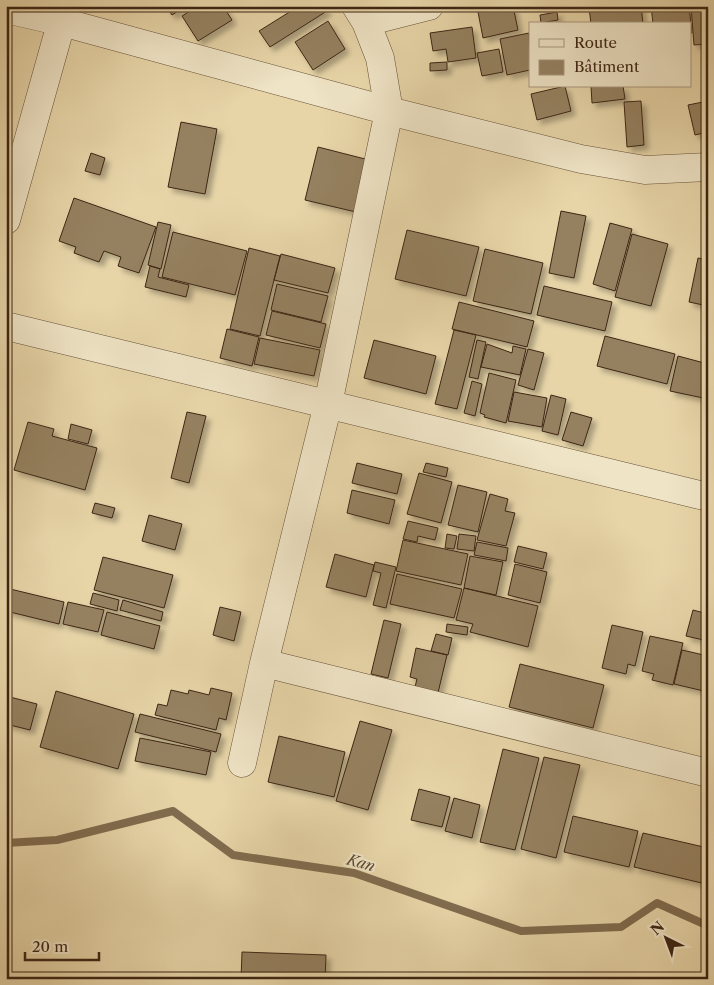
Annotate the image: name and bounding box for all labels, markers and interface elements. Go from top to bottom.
legend [529,22,692,88]
text: Route [574,33,617,52]
text: Bâtiment [574,57,640,76]
water label: Kan [344,849,377,875]
north arrow [642,912,692,962]
text: N [647,918,668,939]
scale bar [25,930,99,962]
text: 20 m [32,937,68,956]

